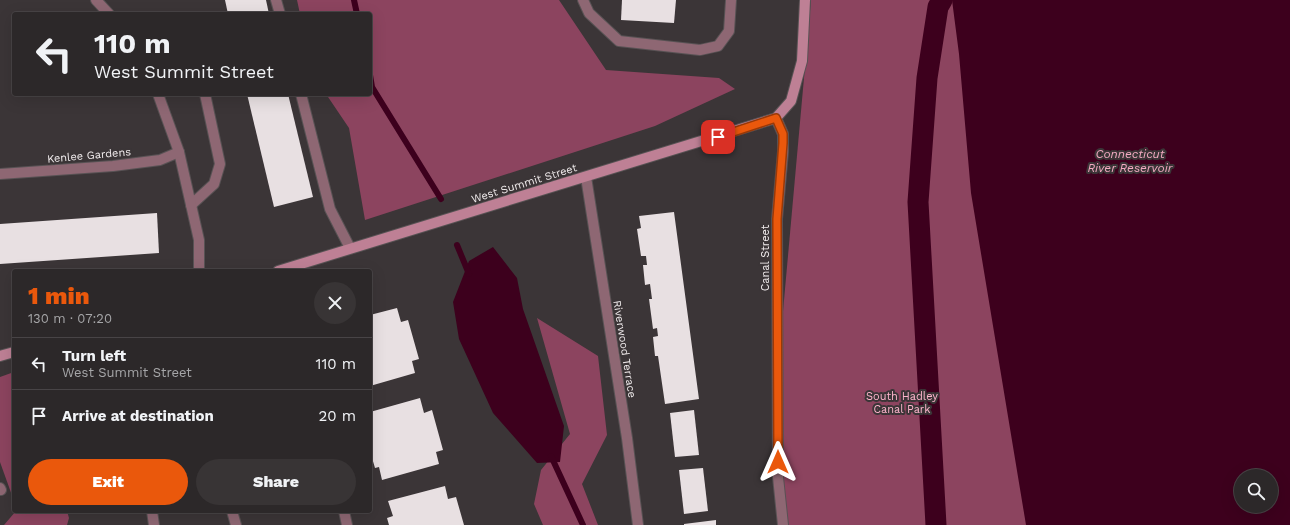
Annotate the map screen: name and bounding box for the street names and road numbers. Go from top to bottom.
street label: Kenlee Gardens [47,145,132,166]
street label: West Summit Street [470,161,579,206]
street label: Canal Street [759,224,772,291]
street label: Riverwood Terrace [610,299,639,399]

